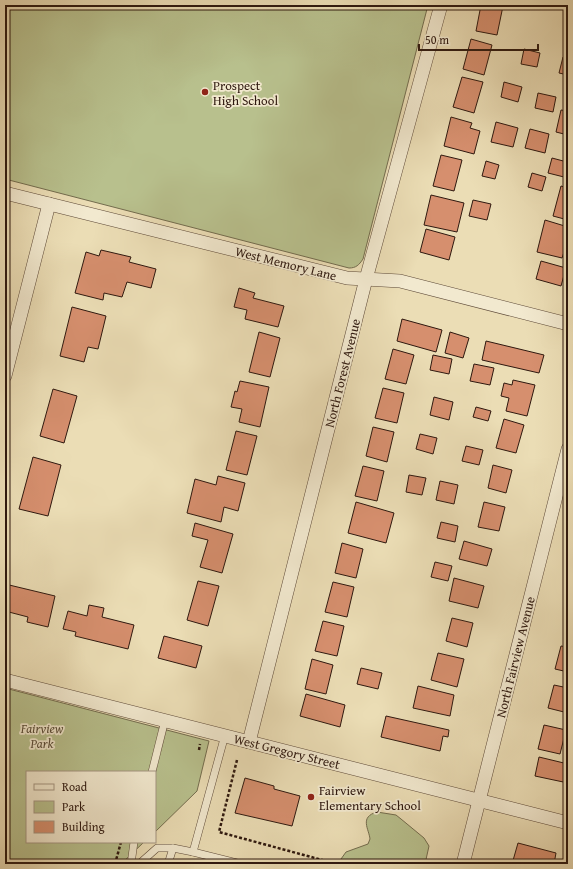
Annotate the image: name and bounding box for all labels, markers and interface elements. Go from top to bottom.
scale bar [419,26,538,52]
text: 50 m [425,31,449,48]
place label: Prospect High School [213,76,278,110]
marker: Prospect High School [200,87,210,97]
street label: West Memory Lane [233,242,339,285]
street label: North Forest Avenue [320,317,365,430]
street label: North Fairview Avenue [491,594,540,720]
park label: Fairview Park [20,719,64,753]
street label: West Gregory Street [232,729,342,774]
legend [26,771,156,843]
text: Road [62,778,88,795]
place label: Fairview Elementary School [319,781,421,815]
marker: Fairview Elementary School [306,792,316,802]
text: Park [62,798,86,815]
text: Building [62,818,105,835]

